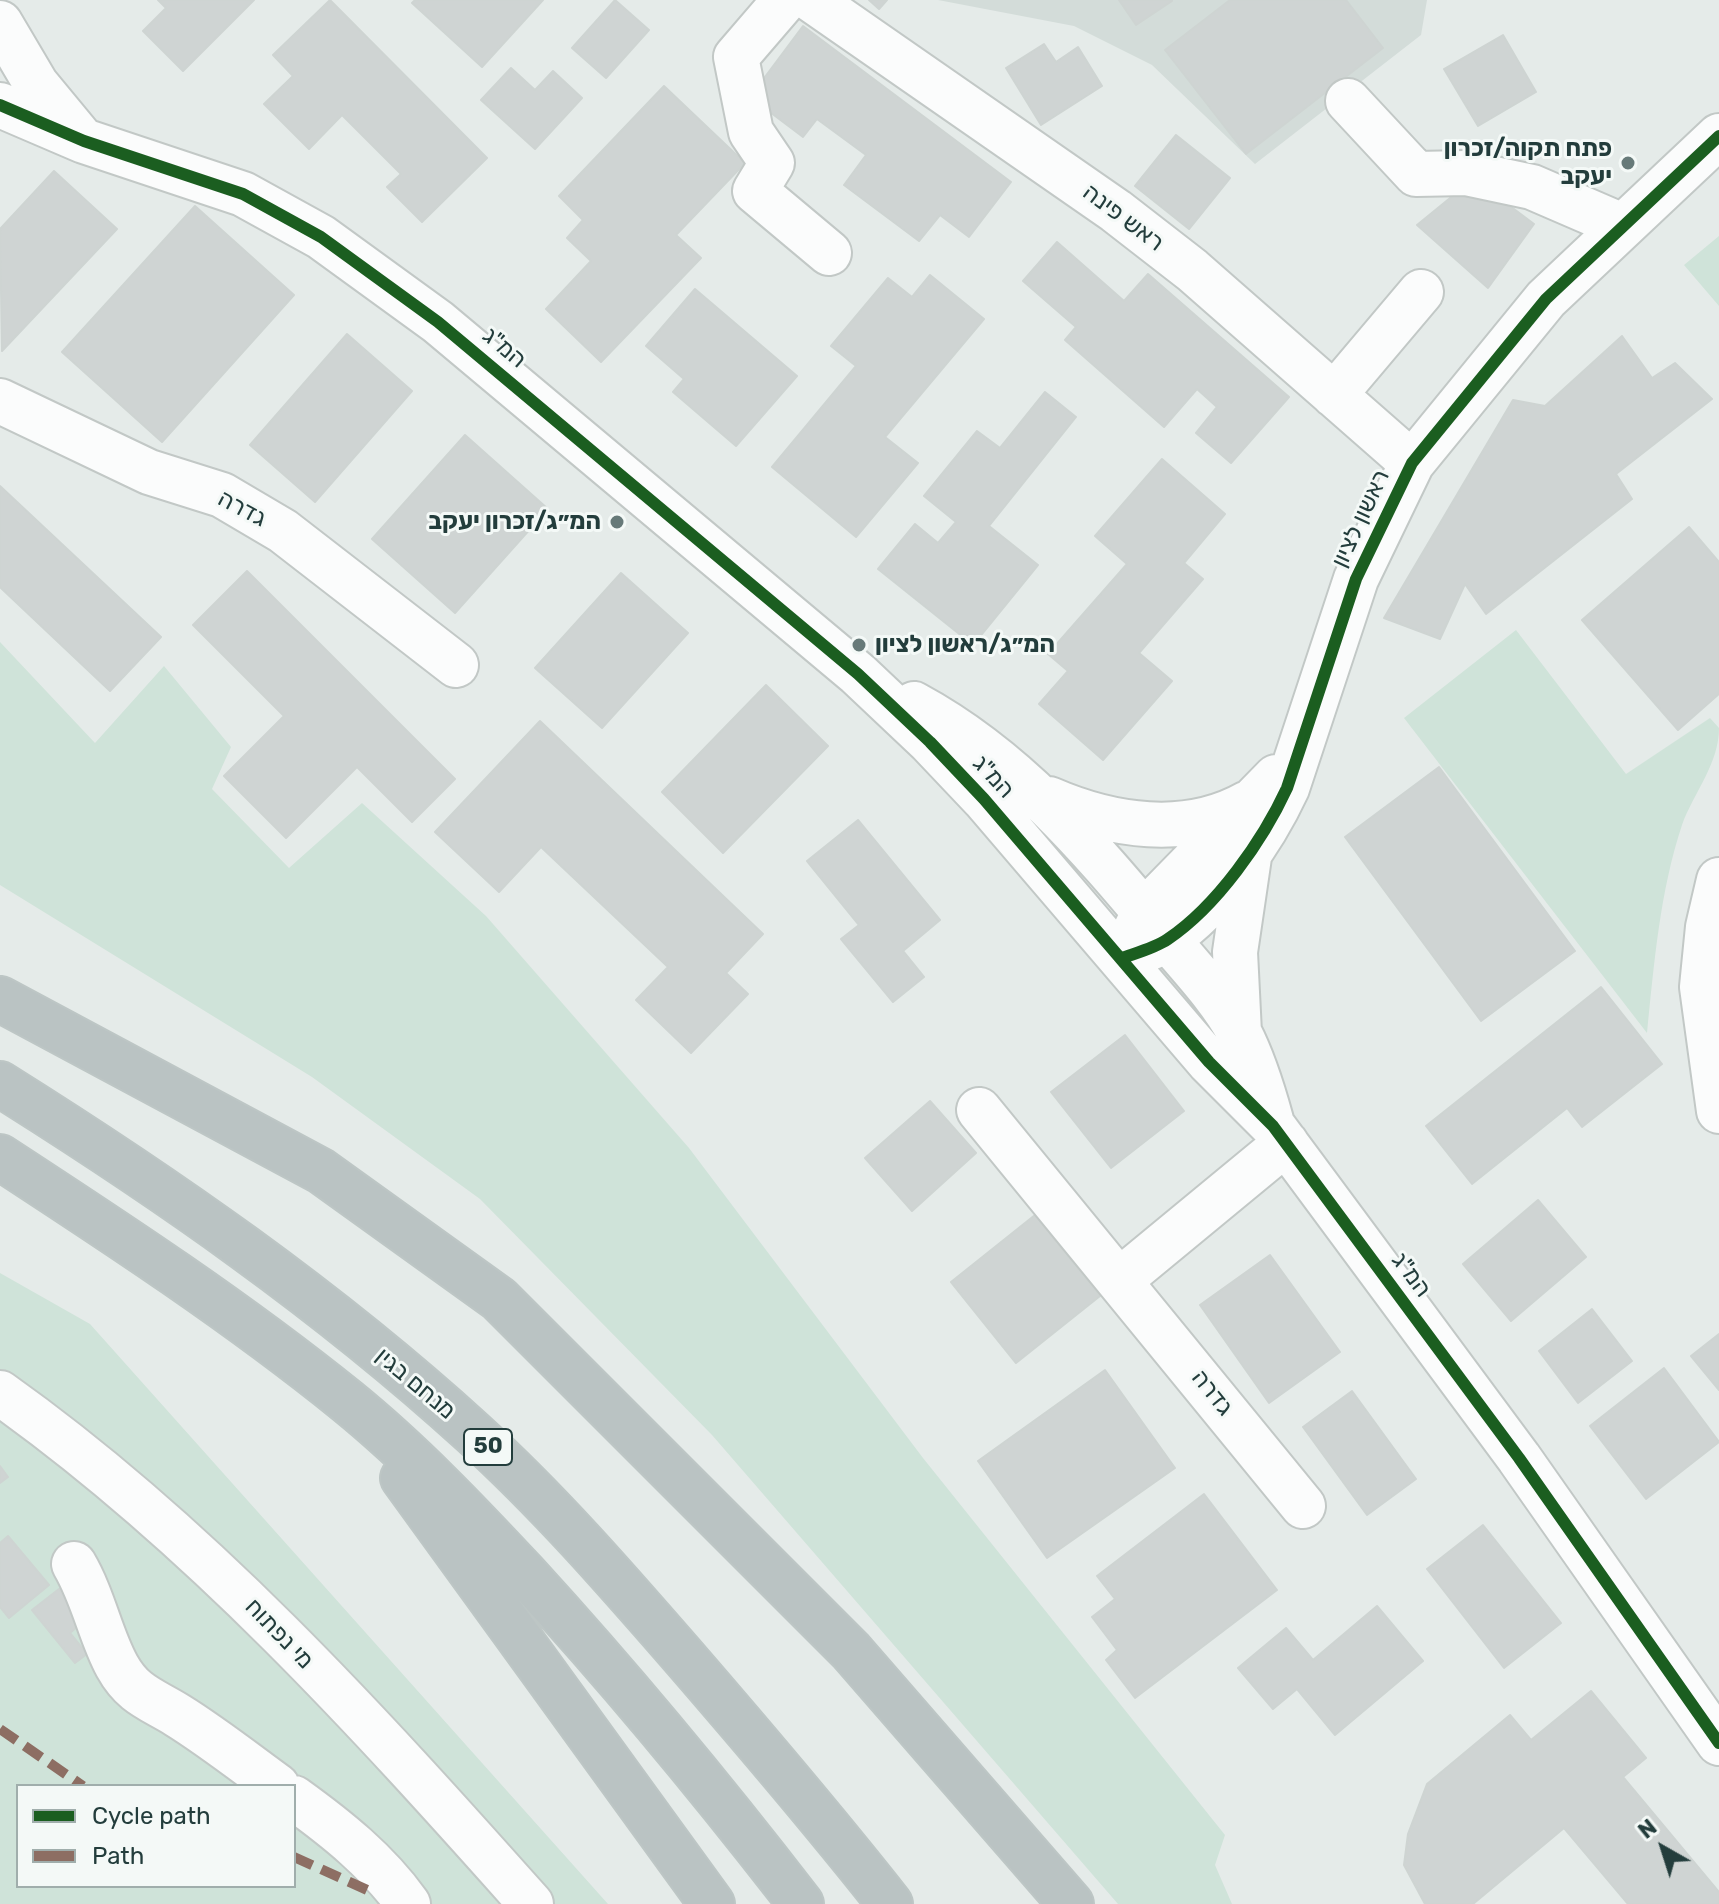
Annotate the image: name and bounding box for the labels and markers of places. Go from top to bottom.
place label: פתח תקוה/זכרון יעקב [1444,135,1612,191]
marker: פתח תקוה/זכרון יעקב [1619,154,1637,172]
place label: המ״ג/זכרון יעקב [428,508,601,536]
marker: המ״ג/זכרון יעקב [608,513,626,531]
place label: המ״ג/ראשון לציון [875,631,1055,659]
marker: המ״ג/ראשון לציון [850,636,868,654]

